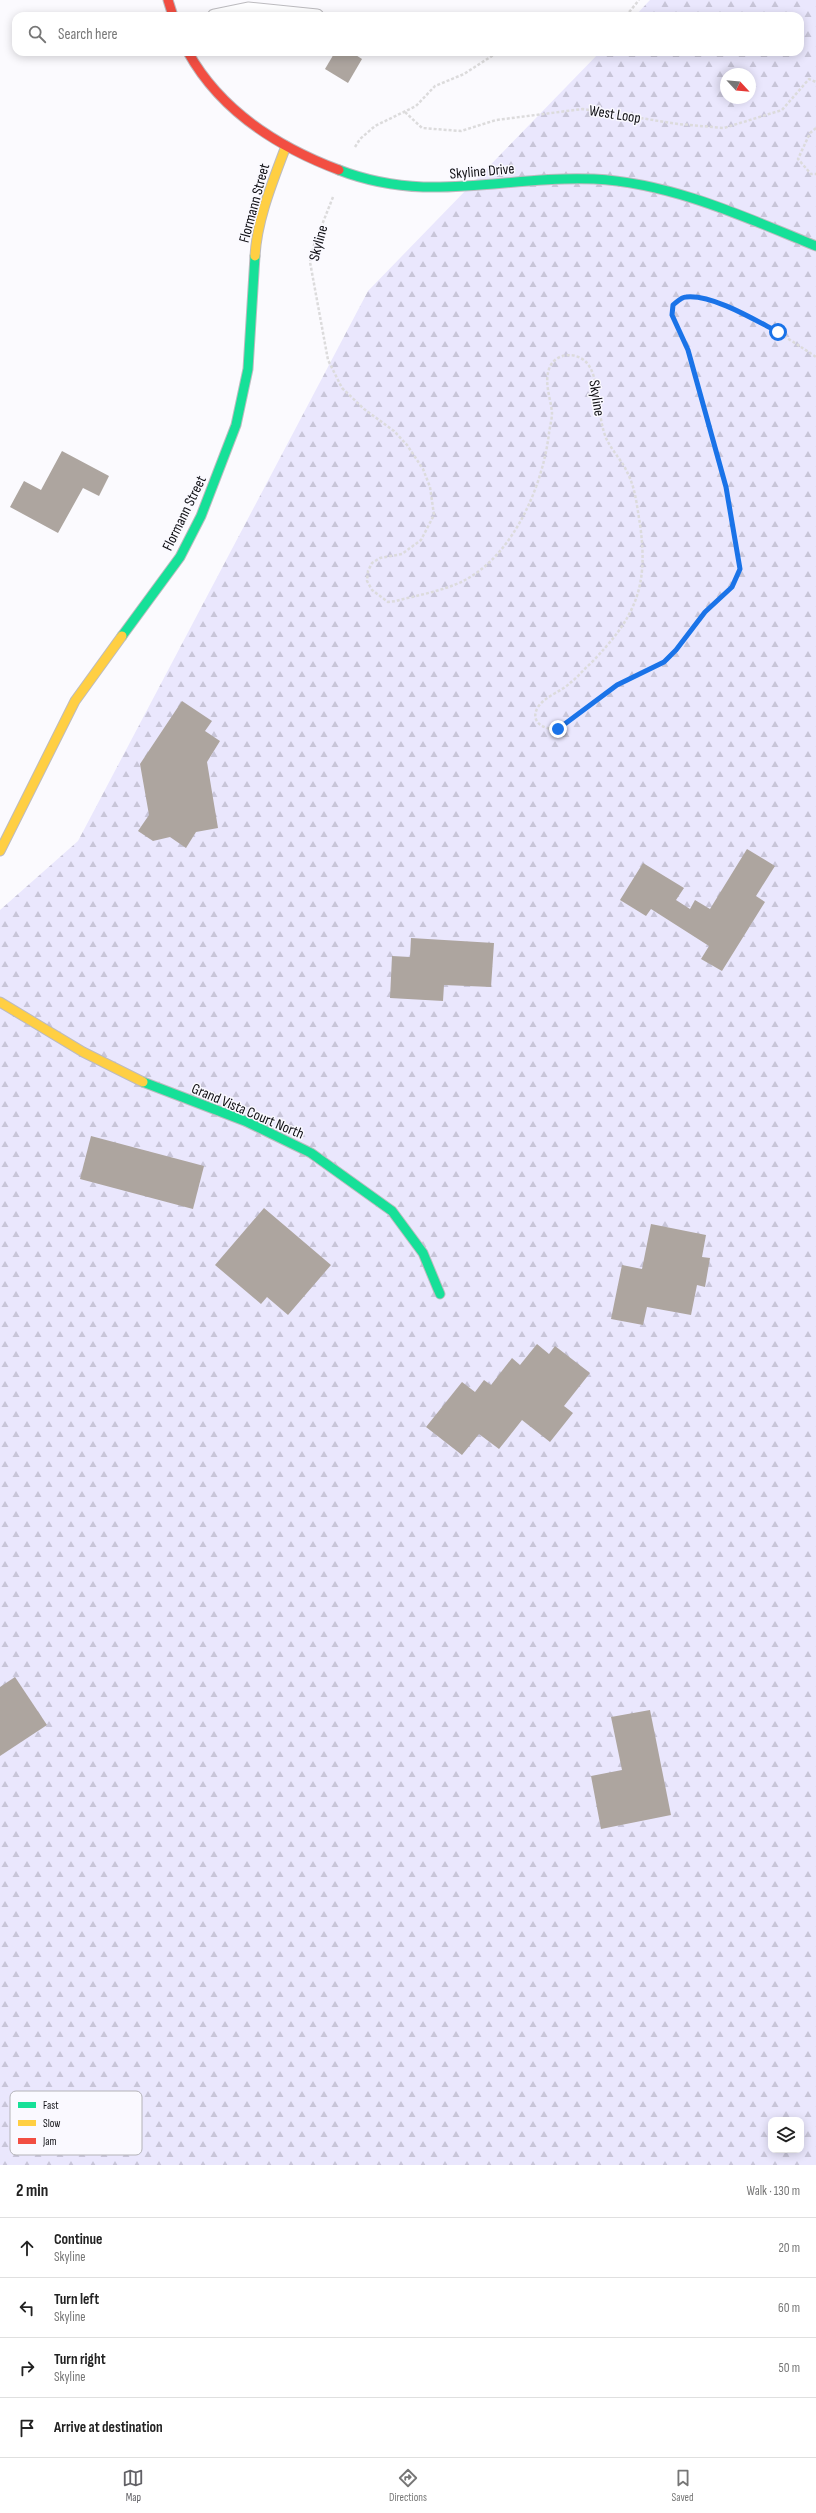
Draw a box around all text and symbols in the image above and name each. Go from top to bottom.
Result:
search box [12,12,804,56]
icon: search [26,23,48,45]
text: Search here [58,25,118,44]
north arrow [720,68,756,104]
street label: West Loop [588,101,642,128]
street label: Skyline Drive [449,159,515,184]
street label: Flormann Street [235,161,274,245]
street label: Skyline [305,223,332,263]
route start [769,323,787,341]
street label: Skyline [584,379,609,417]
street label: Flormann Street [158,472,211,554]
route end [549,720,567,738]
street label: Grand Vista Court North [189,1079,307,1144]
legend [10,2091,142,2155]
text: Fast [43,2099,59,2112]
text: Slow [43,2117,60,2130]
map controls [768,2117,804,2153]
button: layers [768,2117,804,2153]
text: Jam [42,2135,57,2148]
text: 2 min [16,2181,48,2201]
text: Walk · 130 m [747,2183,800,2199]
text: Continue [54,2230,103,2249]
icon: ahead [16,2237,38,2259]
text: 20 m [778,2240,800,2256]
text: Skyline [54,2249,85,2265]
text: Turn left [54,2290,99,2309]
icon: left [16,2297,38,2319]
text: 60 m [778,2300,800,2316]
text: Skyline [54,2309,85,2325]
text: Turn right [54,2350,106,2369]
icon: right [16,2357,38,2379]
text: 50 m [779,2360,800,2376]
text: Skyline [54,2369,85,2385]
icon: arrive [16,2417,38,2439]
text: Arrive at destination [54,2418,163,2437]
tab: Map [122,2467,144,2504]
tab: Directions [389,2467,427,2504]
tab: Saved [672,2467,694,2504]

